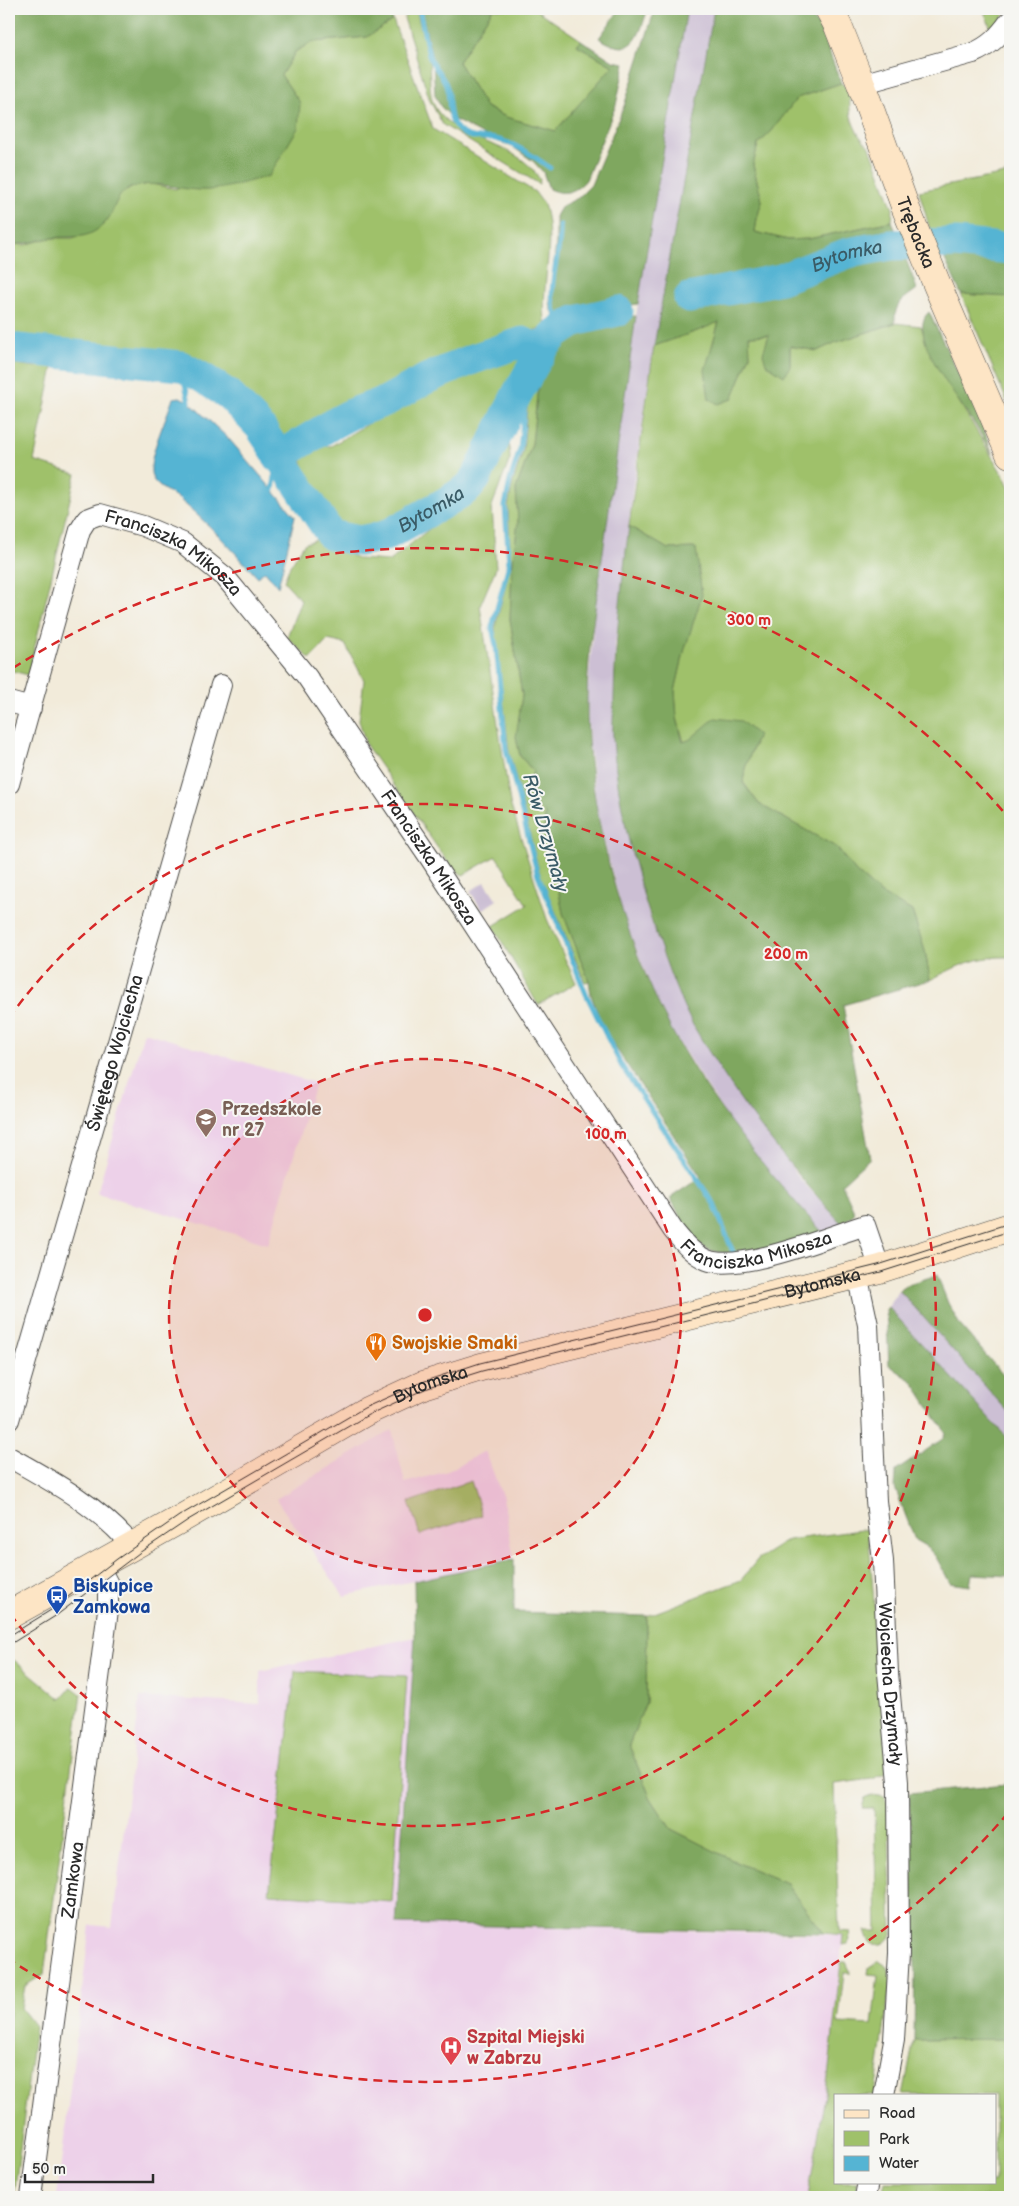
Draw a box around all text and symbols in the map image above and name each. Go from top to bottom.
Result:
street label: Trębacka [892,194,940,271]
water label: Bytomka [808,235,884,278]
water label: Bytomka [394,482,469,538]
street label: Franciszka Mikosza [102,505,247,600]
text: 300 m [727,611,771,630]
water label: Rów Drzymały [517,771,573,896]
street label: Franciszka Mikosza [376,786,481,929]
text: 200 m [764,945,808,964]
street label: Świętego Wojciecha [80,972,147,1134]
place label: Przedszkole nr 27 [222,1099,322,1141]
school or university icon: Przedszkole nr 27 [194,1107,218,1138]
text: 100 m [585,1125,627,1144]
street label: Franciszka Mikosza [679,1222,837,1246]
text: Franciszka Mikosza [675,1227,835,1273]
street label: Bytomska [782,1264,863,1303]
centre of rings [416,1306,434,1324]
restaurant icon: Swojskie Smaki [364,1331,388,1362]
place label: Swojskie Smaki [392,1333,518,1354]
street label: Bytomska [390,1361,470,1408]
place label: Biskupice Zamkowa [73,1576,153,1618]
bus stop icon: Biskupice Zamkowa [45,1584,69,1615]
street label: Wojciecha Drzymały [874,1602,907,1768]
street label: Zamkowa [57,1840,88,1920]
place label: Szpital Miejski w Zabrzu [467,2027,585,2069]
hospital icon: Szpital Miejski w Zabrzu [439,2035,463,2066]
legend [834,2094,996,2184]
text: Road [879,2104,915,2123]
text: Park [879,2130,910,2149]
scale bar [25,2151,152,2183]
text: Water [879,2154,919,2173]
text: 50 m [32,2160,66,2179]

